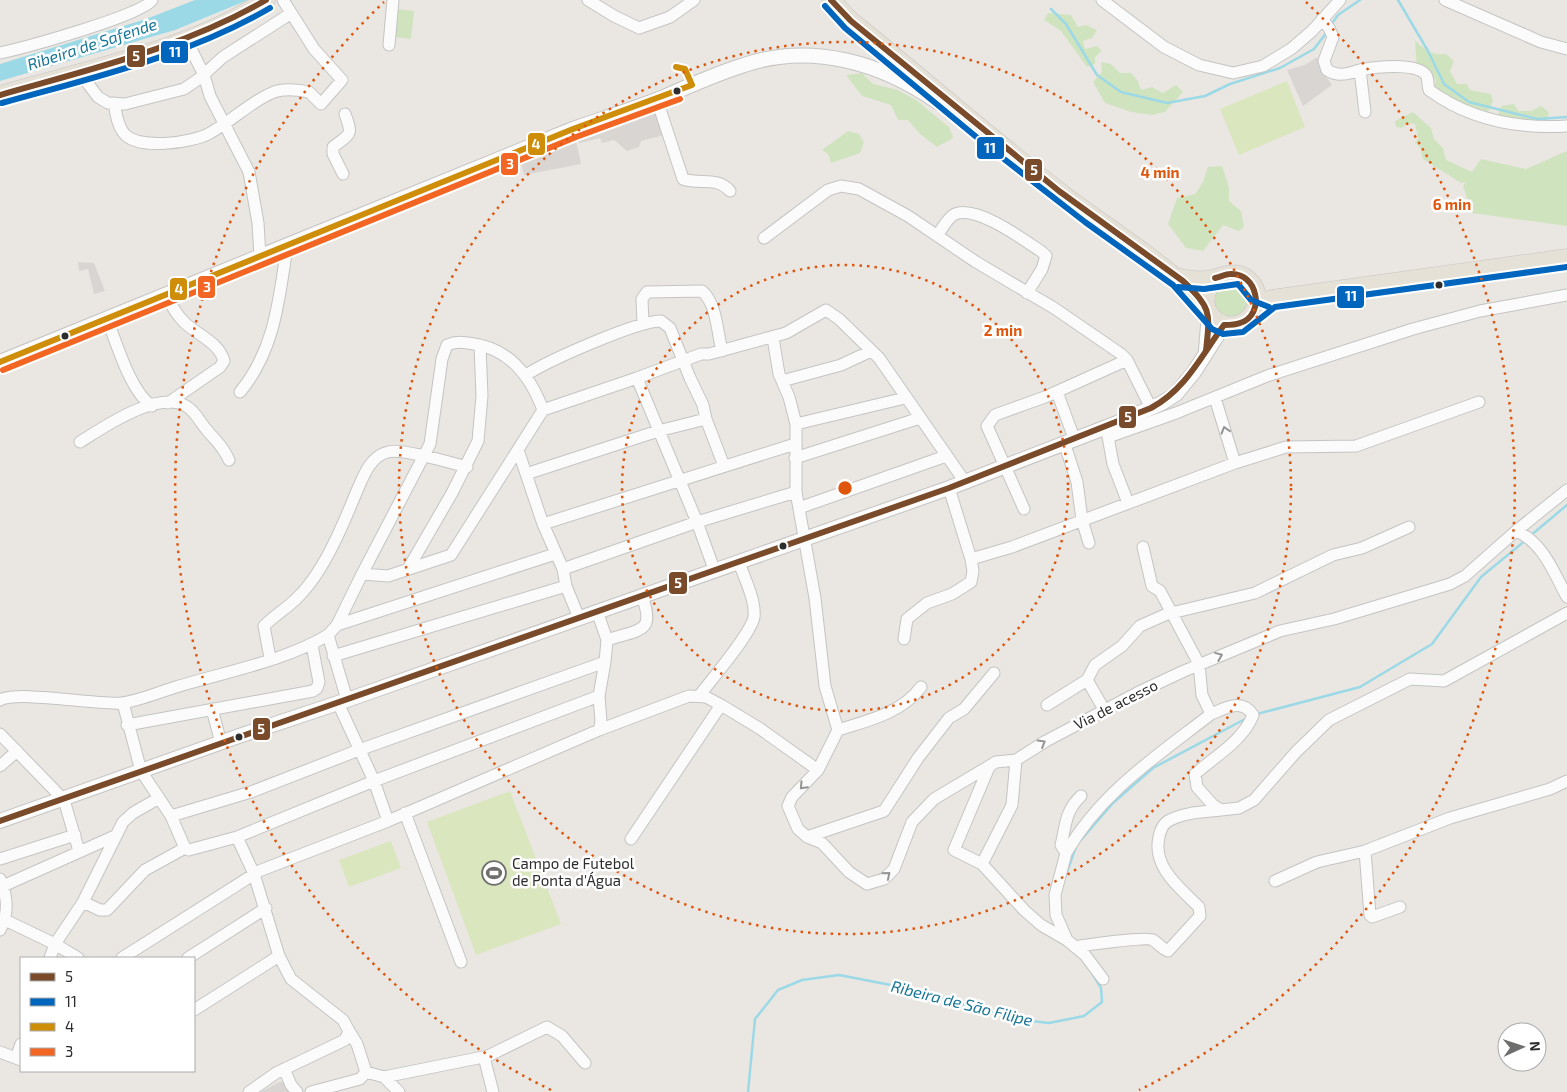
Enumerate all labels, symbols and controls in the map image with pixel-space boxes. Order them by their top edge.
water label: Ribeira de Safende [24,13,160,73]
line badge: 11 [160,40,189,64]
text: 11 [169,43,181,60]
line badge: 5 [126,44,146,68]
text: 5 [132,47,140,64]
unlabelled marker [672,86,682,96]
line badge: 4 [527,132,546,156]
text: 4 [532,135,541,152]
line badge: 11 [976,136,1005,160]
text: 11 [984,139,996,156]
line badge: 3 [500,152,519,176]
text: 3 [506,155,514,172]
line badge: 5 [1024,158,1043,182]
text: 5 [1030,161,1038,178]
text: 4 min [1140,163,1180,181]
text: 6 min [1433,195,1471,213]
line badge: 3 [197,275,216,299]
line badge: 4 [169,277,188,301]
text: 3 [203,278,211,295]
text: 4 [175,280,184,297]
unlabelled marker [1434,280,1444,290]
line badge: 11 [1336,285,1365,309]
text: 11 [1345,287,1357,304]
text: 2 min [984,321,1022,339]
unlabelled marker [60,331,70,341]
line badge: 5 [1118,405,1137,429]
text: 5 [1124,408,1132,425]
one-way arrow [1220,427,1230,435]
centre of rings [836,479,854,497]
unlabelled marker [778,541,788,551]
line badge: 5 [668,571,688,595]
text: 5 [674,574,682,591]
one-way arrow [1214,652,1223,662]
street label: Via de acesso [1071,675,1160,733]
line badge: 5 [252,717,271,741]
text: 5 [257,720,265,737]
unlabelled marker [234,732,244,742]
one-way arrow [1036,740,1045,750]
one-way arrow [800,780,809,789]
place label: Campo de Futebol de Ponta d'Água [512,854,635,889]
sports icon: Campo de Futebol de Ponta d'Água [481,860,507,886]
one-way arrow [881,872,890,880]
legend [20,957,195,1072]
text: 5 [65,967,73,985]
water label: Ribeira de São Filipe [889,976,1035,1029]
text: 11 [65,992,77,1010]
text: 4 [65,1017,74,1035]
north arrow [1497,1022,1547,1072]
text: N [1527,1041,1544,1052]
text: 3 [65,1042,73,1060]

